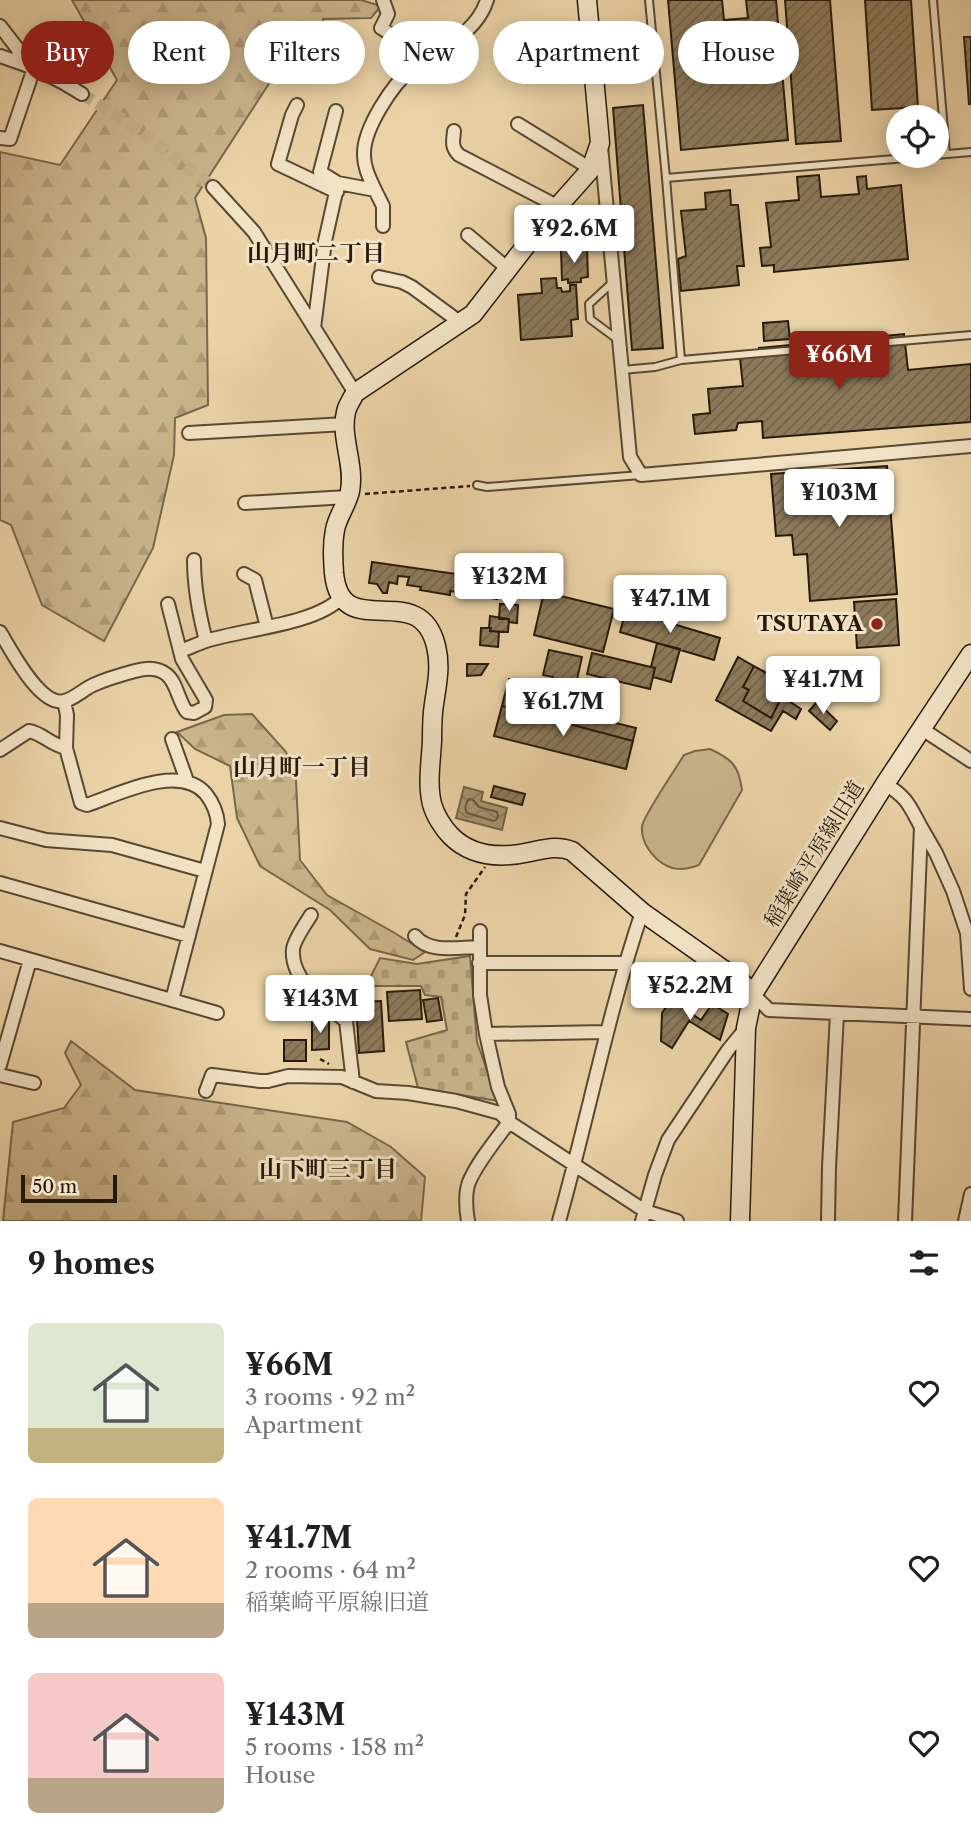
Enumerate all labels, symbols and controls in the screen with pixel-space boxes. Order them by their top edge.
chip: Buy [21,21,114,84]
chip: Rent [128,21,230,84]
chip: Filters [244,21,365,84]
chip: New [379,21,479,84]
chip: Apartment [493,21,664,84]
chip: House [678,21,799,84]
map controls [886,105,949,168]
button: locate [886,105,949,168]
pin: ¥92.6M [517,205,631,265]
text: ¥92.6M [530,214,618,242]
district label: 山月町二丁目 [247,239,385,267]
pin: ¥66M [798,332,880,391]
text: ¥66M [805,340,873,368]
pin: ¥103M [790,470,888,529]
text: ¥103M [800,478,878,506]
pin: ¥132M [460,554,558,613]
text: ¥132M [470,562,548,590]
pin: ¥47.1M [613,576,727,635]
text: ¥47.1M [629,584,711,612]
place label: TSUTAYA [757,611,864,636]
marker: TSUTAYA [869,616,885,632]
pin: ¥41.7M [766,656,880,716]
text: ¥41.7M [782,665,864,693]
pin: ¥61.7M [506,678,620,738]
text: ¥61.7M [522,687,604,715]
district label: 山月町一丁目 [233,753,371,781]
street label: 稲葉崎平原線旧道 [758,776,869,932]
pin: ¥52.2M [633,962,747,1022]
text: ¥52.2M [647,971,733,999]
pin: ¥143M [271,976,369,1035]
text: ¥143M [281,984,359,1012]
district label: 山下町三丁目 [259,1155,397,1183]
scale bar [21,1172,117,1204]
text: 50 m [32,1175,77,1198]
icon: filters [905,1244,943,1282]
text: 9 homes [28,1245,155,1282]
text: ¥66M [245,1346,333,1383]
icon: home [84,1351,168,1435]
icon: heart [905,1374,943,1412]
text: 3 rooms · 92 m² [245,1383,415,1411]
text: Apartment [245,1411,363,1439]
text: ¥41.7M [245,1519,352,1556]
icon: home [84,1526,168,1610]
icon: heart [905,1549,943,1587]
text: 2 rooms · 64 m² [245,1556,416,1584]
text: 稲葉崎平原線旧道 [245,1588,429,1616]
text: ¥143M [245,1696,346,1733]
icon: home [84,1701,168,1785]
icon: heart [905,1724,943,1762]
text: 5 rooms · 158 m² [245,1733,424,1761]
text: House [245,1761,315,1789]

